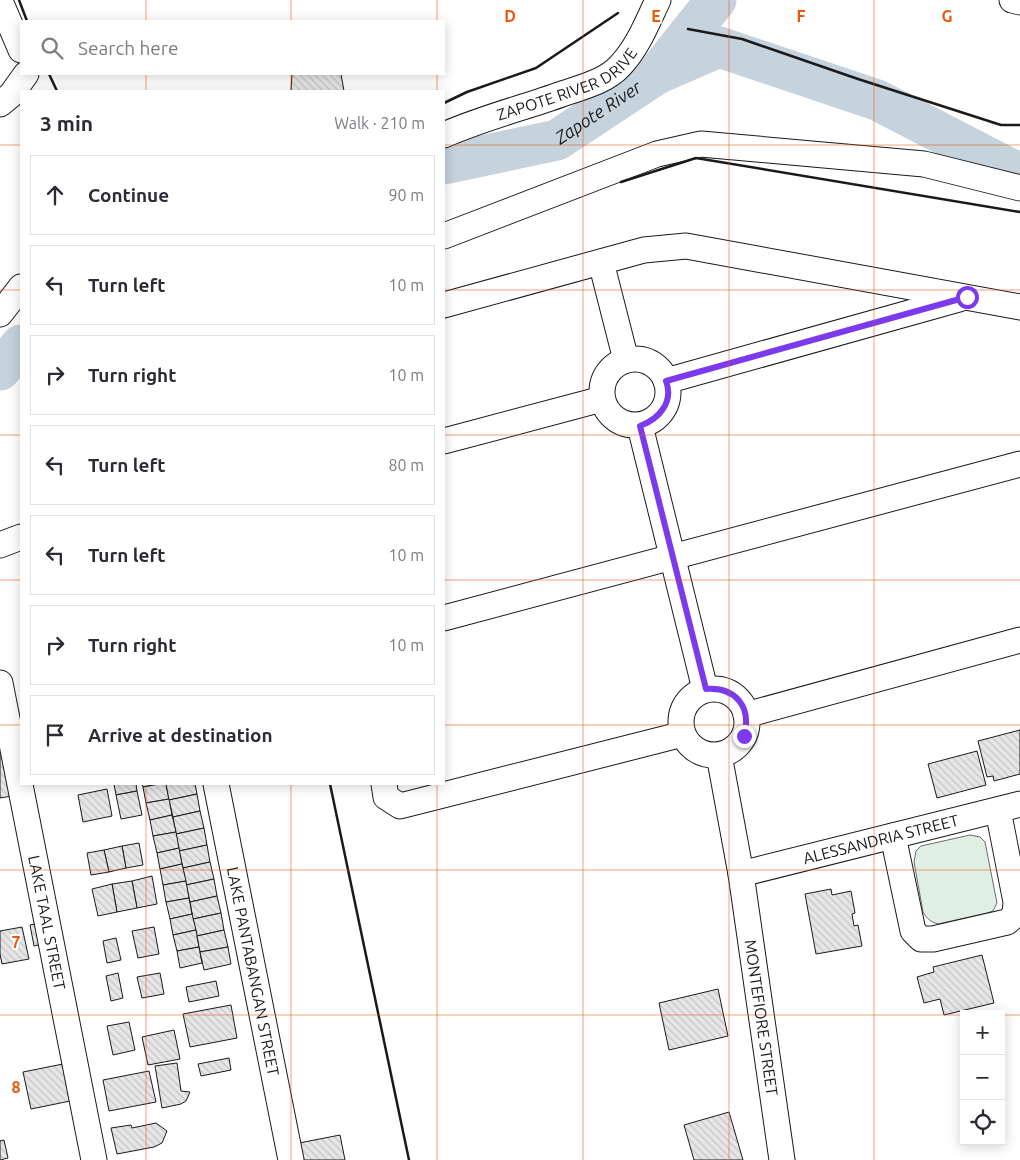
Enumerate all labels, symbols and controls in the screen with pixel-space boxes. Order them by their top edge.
text: D [504,7,516,25]
text: E [651,7,661,25]
text: F [797,7,806,25]
text: G [941,7,953,25]
search box [20,20,445,75]
icon: search [38,34,66,62]
text: Search here [78,37,178,59]
street label: ZAPOTE RIVER DRIVE [494,44,640,124]
water label: Zapote River [550,76,645,148]
text: 3 min [40,111,93,135]
text: Walk · 210 m [334,114,425,132]
icon: ahead [41,181,69,209]
text: Continue [88,184,169,206]
text: 90 m [388,186,424,204]
icon: left [41,271,69,299]
text: Turn left [88,274,166,296]
text: 10 m [388,276,424,294]
route start [956,286,979,309]
icon: right [41,361,69,389]
text: Turn right [88,364,176,386]
text: 10 m [388,366,424,384]
icon: left [41,451,69,479]
text: Turn left [88,454,166,476]
text: 80 m [388,456,424,474]
icon: left [41,541,69,569]
text: Turn left [88,544,166,566]
text: 10 m [388,546,424,564]
icon: right [41,631,69,659]
text: Turn right [88,634,176,656]
text: 10 m [388,636,424,654]
icon: arrive [41,721,69,749]
text: Arrive at destination [88,724,273,746]
route end [733,725,756,748]
street label: ALESSANDRIA STREET [801,811,960,867]
street label: LAKE TAAL STREET [25,854,69,991]
street label: LAKE PANTABANGAN STREET [224,865,283,1078]
text: 7 [11,933,21,951]
street label: MONTEFIORE STREET [741,938,782,1097]
map controls [960,1010,1005,1145]
button: + [960,1010,1005,1055]
button: − [960,1055,1005,1100]
text: 8 [11,1078,21,1096]
button: locate [960,1100,1005,1145]

